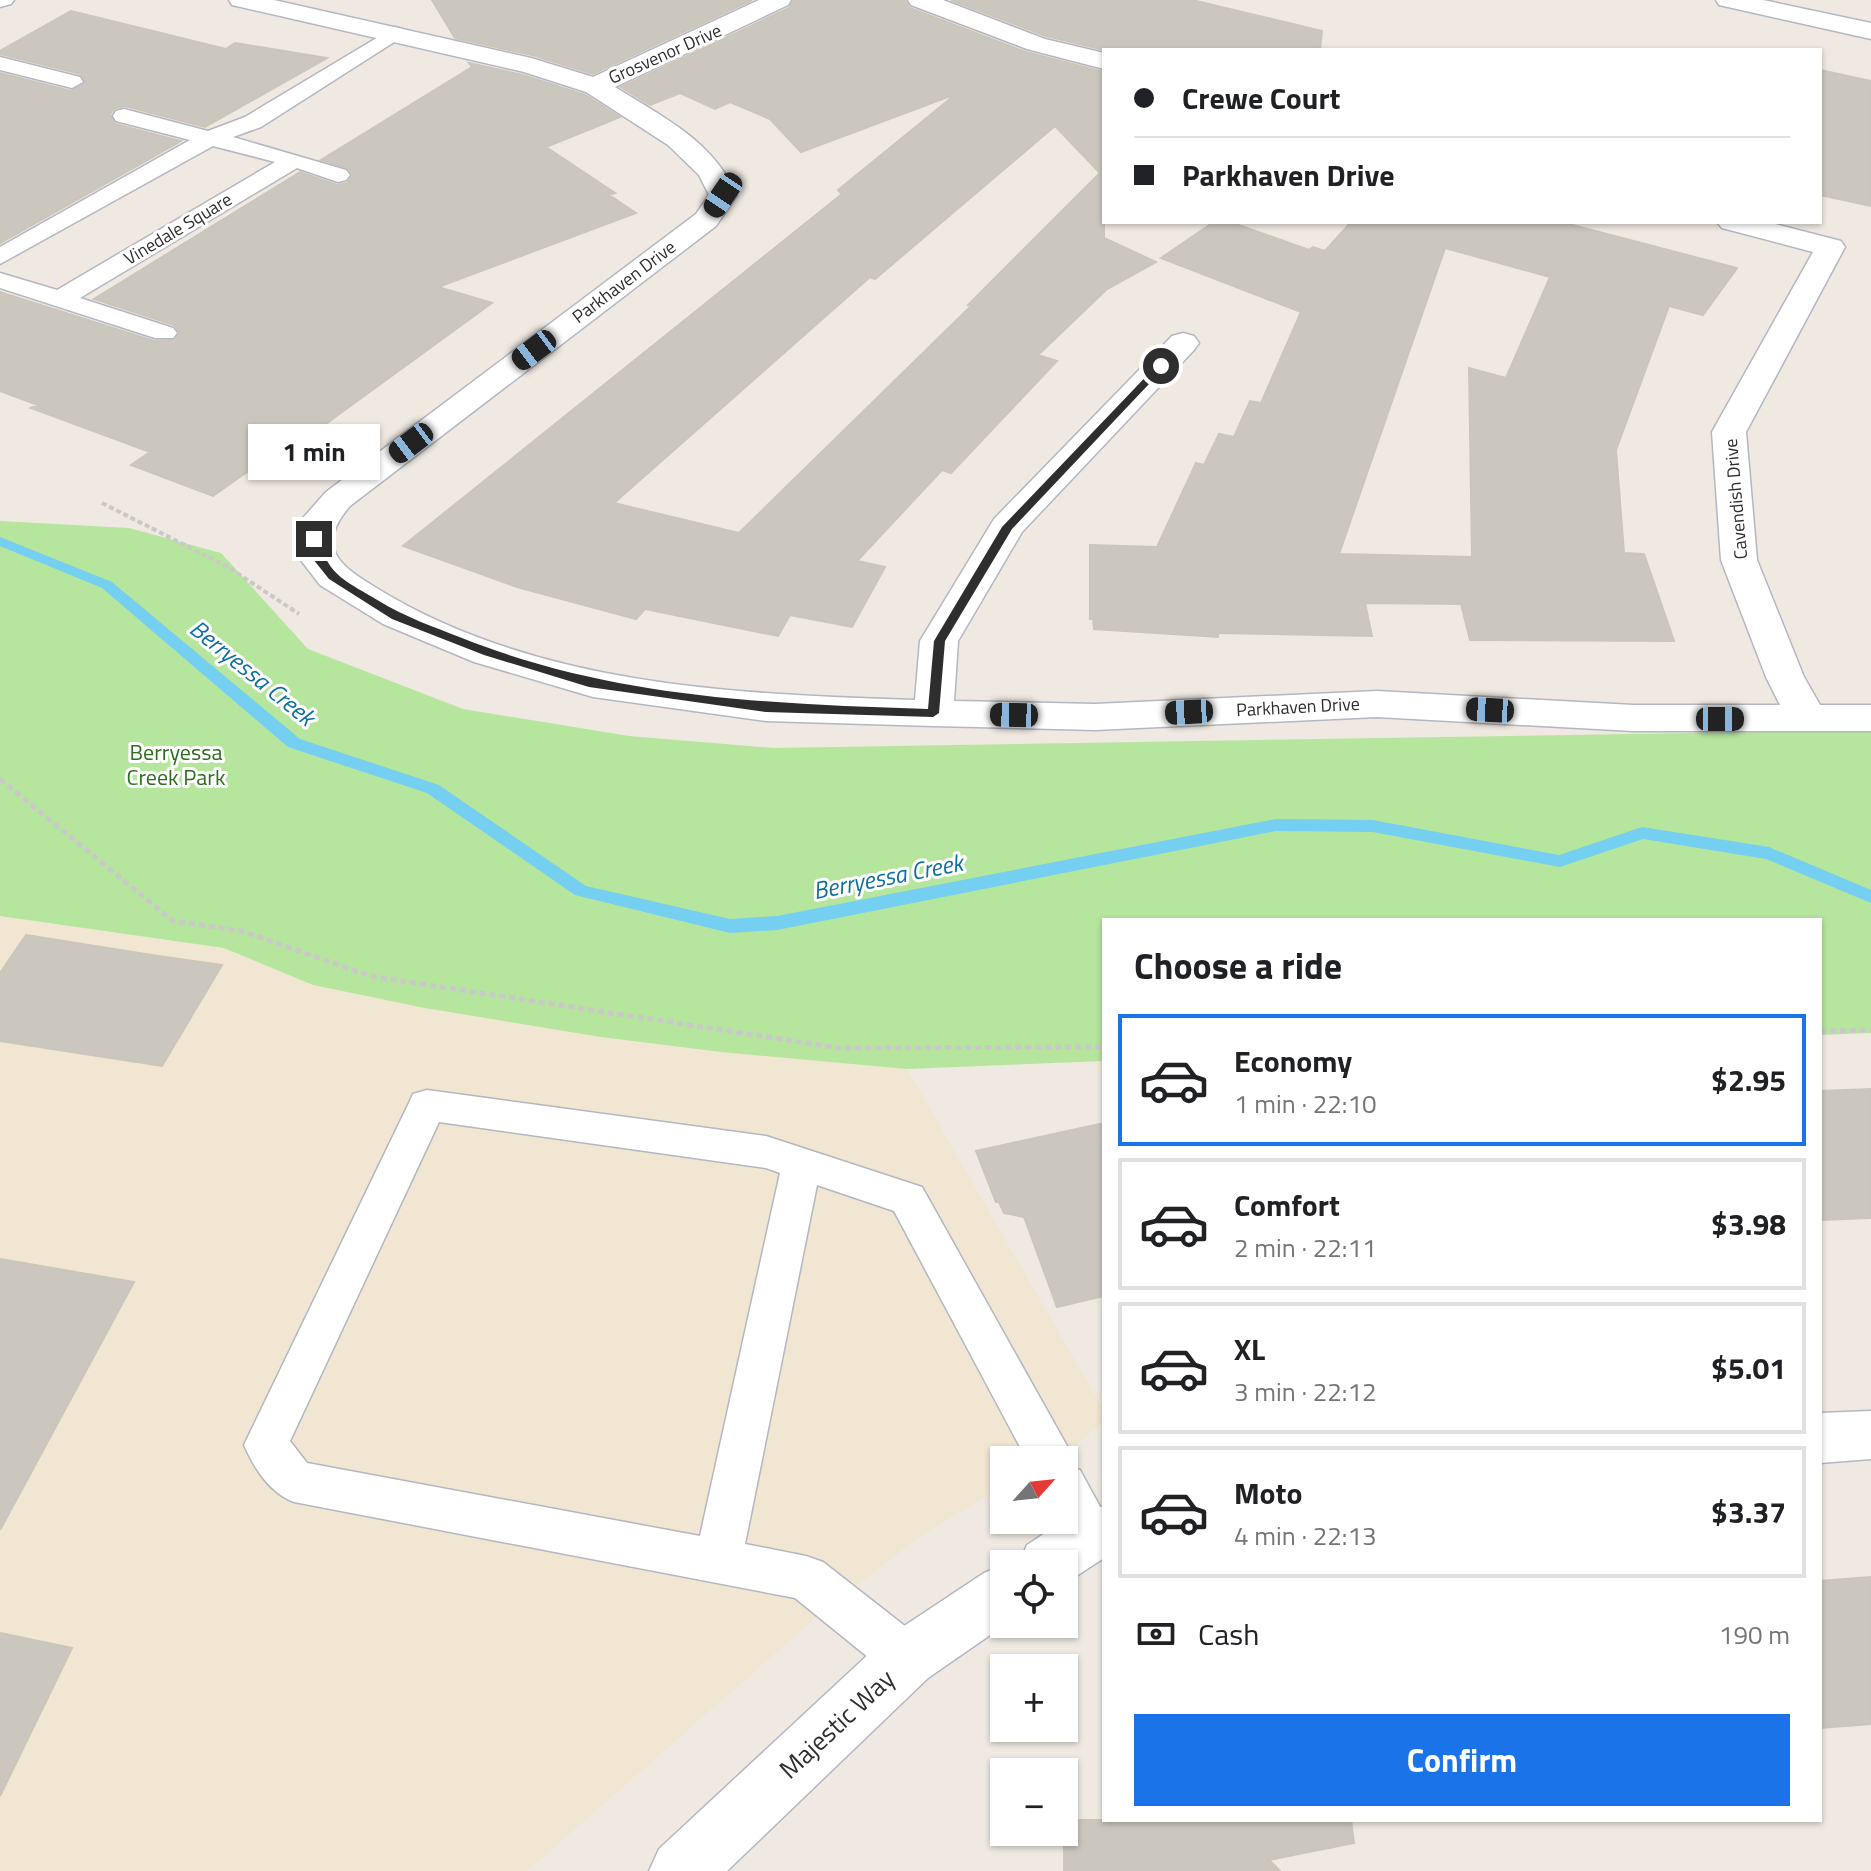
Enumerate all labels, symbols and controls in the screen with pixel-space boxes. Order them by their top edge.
street label: Grosvenor Drive [604,17,726,91]
text: Crewe Court [1182,75,1341,121]
text: Parkhaven Drive [1182,152,1395,198]
car [700,168,746,222]
street label: Vinedale Square [119,186,237,272]
street label: Parkhaven Drive [566,234,681,330]
car [508,326,560,374]
route start [1143,348,1179,384]
car [385,419,437,467]
callout: 1 min [248,423,380,479]
text: 1 min [282,432,346,471]
street label: Cavendish Drive [1717,438,1754,560]
route end [296,521,332,557]
water label: Berryessa Creek [182,610,326,736]
street label: Parkhaven Drive [1236,690,1360,723]
car [1465,697,1515,723]
car [1164,699,1214,725]
car [990,703,1038,727]
car [1696,707,1744,731]
park label: Berryessa Creek Park [127,735,226,794]
water label: Berryessa Creek [810,843,969,908]
text: Choose a ride [1134,938,1342,993]
text: Economy [1234,1038,1352,1084]
icon: car [1138,1044,1210,1116]
text: $2.95 [1711,1057,1786,1103]
text: 1 min · 22:10 [1234,1084,1377,1123]
text: Comfort [1234,1182,1340,1228]
icon: car [1138,1188,1210,1260]
text: $3.98 [1711,1201,1786,1247]
text: 2 min · 22:11 [1234,1228,1377,1267]
text: XL [1234,1326,1265,1372]
icon: car [1138,1332,1210,1404]
text: $5.01 [1711,1345,1786,1391]
text: 3 min · 22:12 [1234,1372,1377,1411]
north arrow [990,1446,1078,1534]
map controls [990,1446,1078,1846]
text: Moto [1234,1470,1302,1516]
icon: car [1138,1476,1210,1548]
text: $3.37 [1711,1489,1786,1535]
text: 4 min · 22:13 [1234,1516,1377,1555]
button: locate [990,1550,1078,1638]
text: Cash [1198,1611,1259,1657]
icon: cash [1134,1612,1178,1656]
text: 190 m [1719,1615,1790,1654]
button: + [990,1654,1078,1742]
street label: Majestic Way [770,1660,903,1788]
button: Confirm [1134,1714,1790,1806]
button: − [990,1758,1078,1846]

